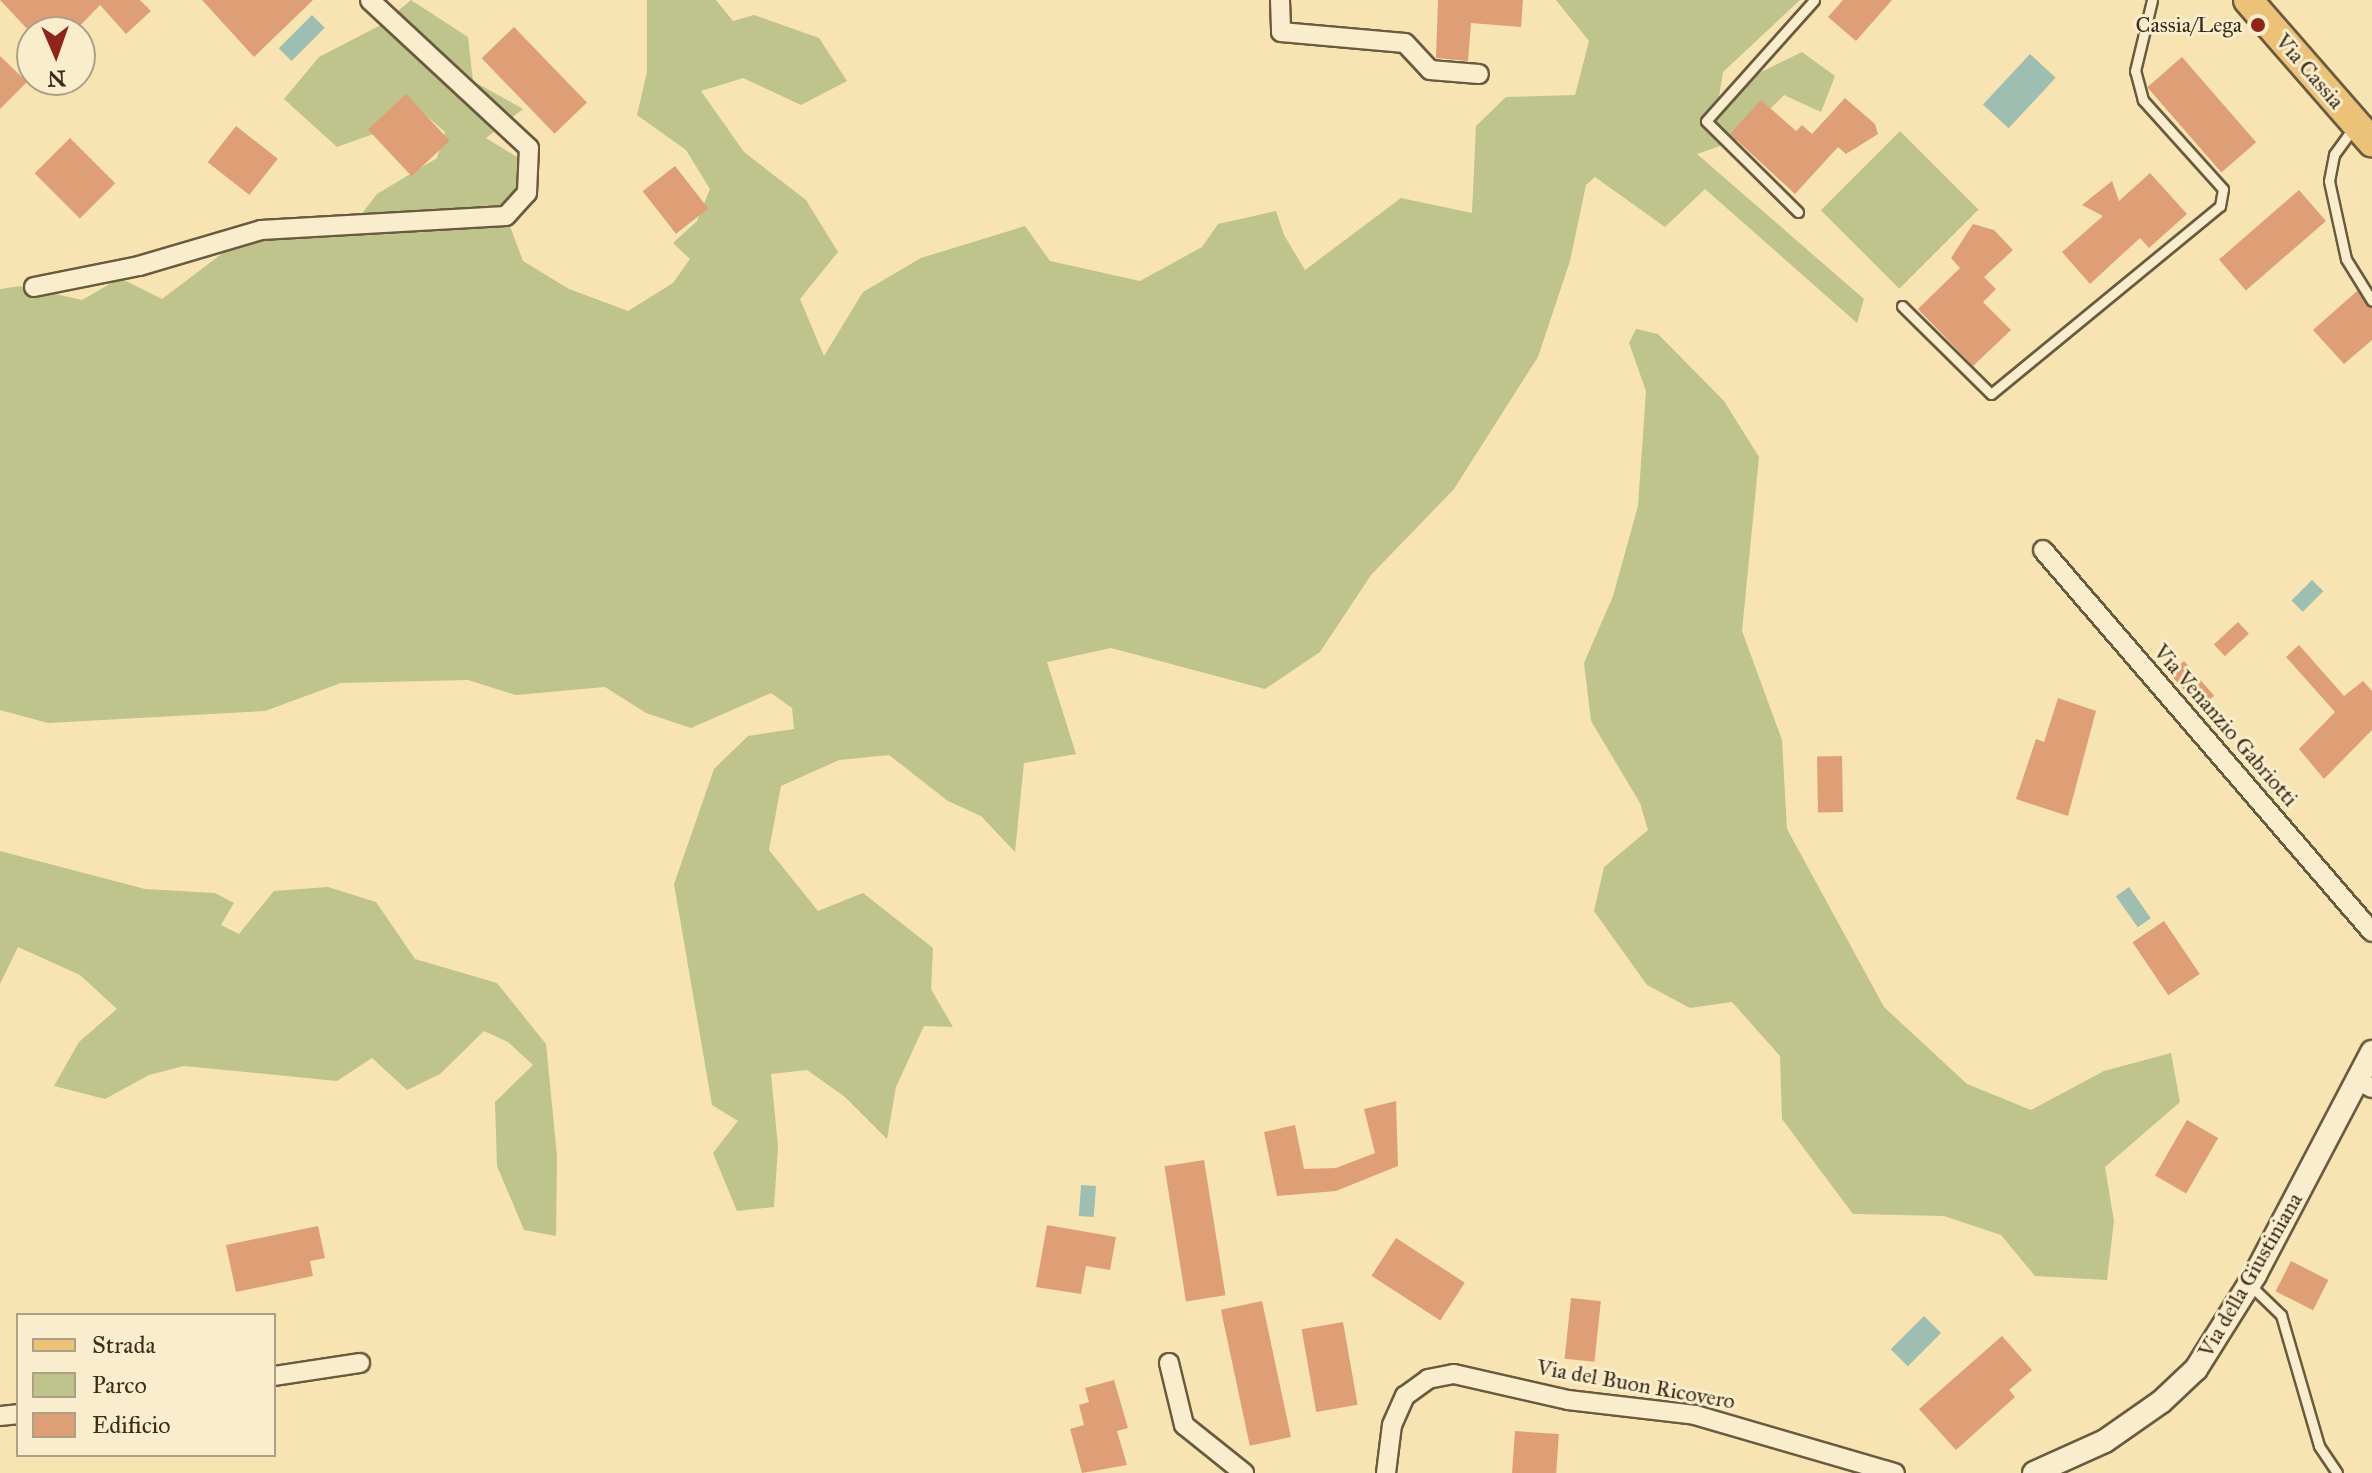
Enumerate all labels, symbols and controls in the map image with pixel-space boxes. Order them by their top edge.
place label: Cassia/Lega [2135,12,2242,38]
north arrow [16,16,96,96]
marker: Cassia/Lega [2249,16,2267,34]
street label: Via Cassia [2270,28,2350,114]
text: N [47,65,67,92]
street label: Via Venanzio Gabriotti [2148,638,2304,812]
street label: Via della Giustiniana [2192,1188,2308,1362]
legend [16,1313,276,1457]
text: Strada [92,1330,156,1360]
street label: Via del Buon Ricovero [1535,1354,1737,1414]
text: Parco [92,1370,147,1400]
text: Edificio [92,1410,171,1440]

